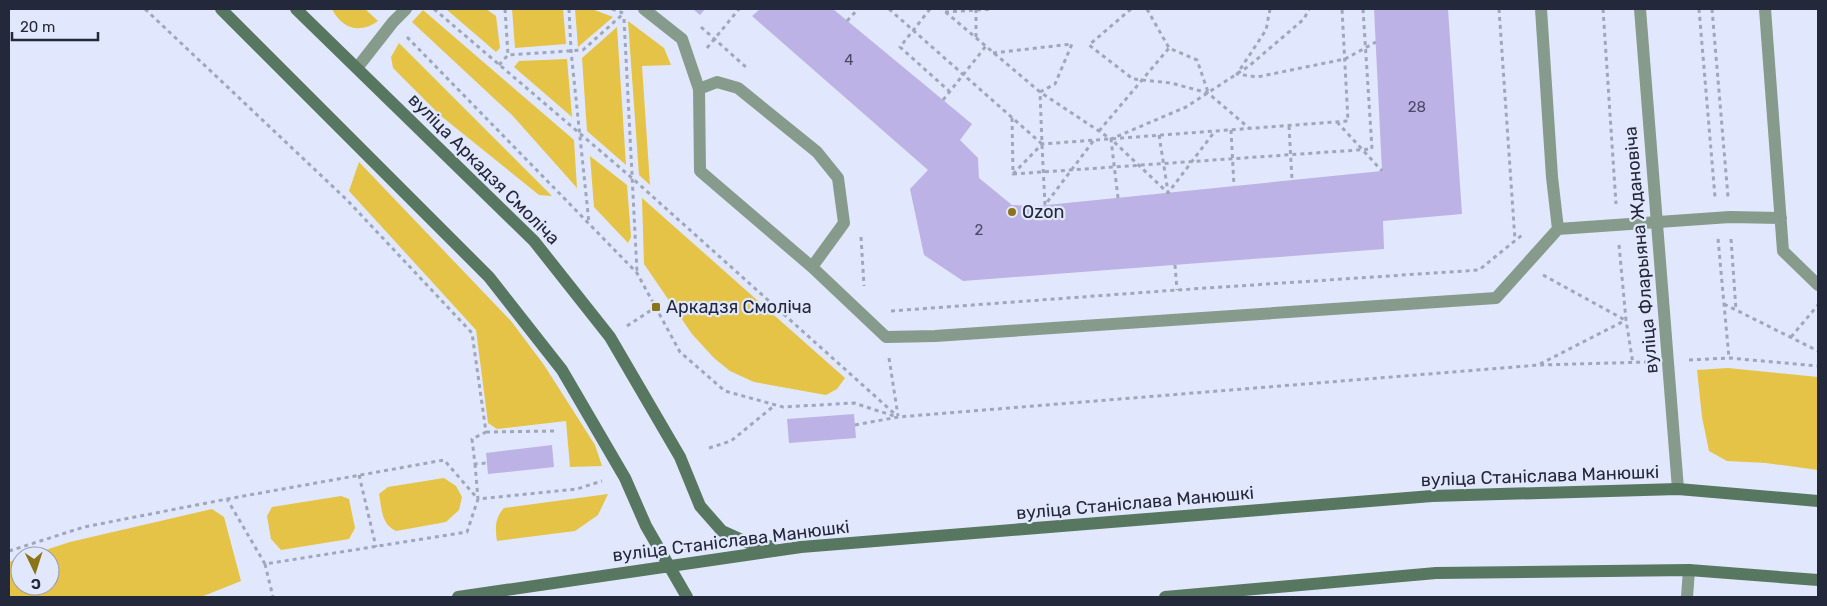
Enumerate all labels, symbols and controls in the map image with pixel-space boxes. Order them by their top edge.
scale bar [12,10,99,42]
text: 20 m [20,18,55,36]
house number: 4 [844,51,854,69]
street label: вуліца Аркадзя Смоліча [404,89,564,249]
house number: 28 [1408,98,1426,116]
street label: вуліца Фларыяна Ждановіча [1619,125,1663,375]
place label: Ozon [1022,201,1064,223]
marker: Ozon [1006,206,1018,218]
house number: 2 [975,221,984,239]
place label: Аркадзя Смоліча [666,296,812,318]
marker: Аркадзя Смоліча [650,301,662,313]
street label: вуліца Станіслава Манюшкі [1420,461,1660,491]
street label: вуліца Станіслава Манюшкі [1015,482,1255,524]
street label: вуліца Станіслава Манюшкі [611,516,851,566]
north arrow [10,546,60,596]
text: С [30,575,41,592]

